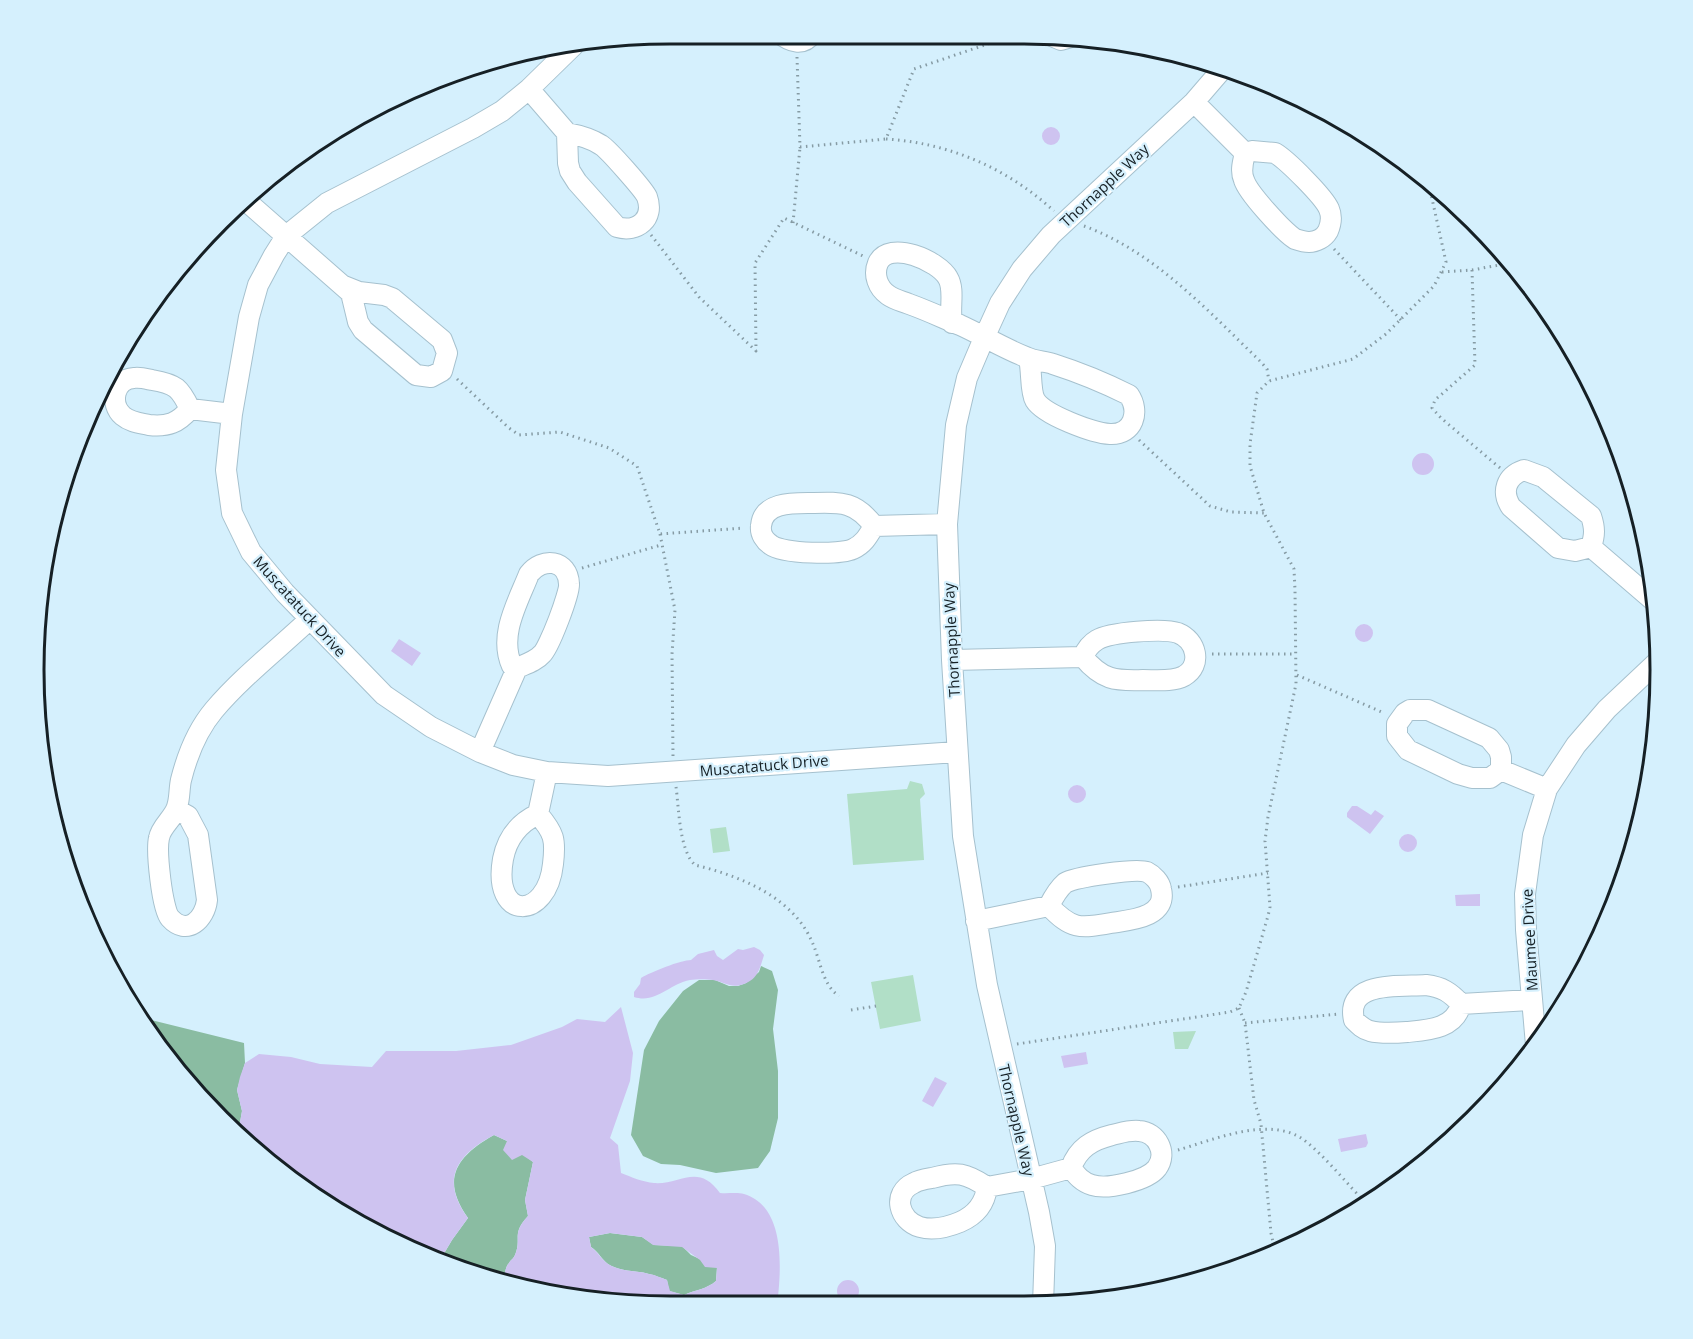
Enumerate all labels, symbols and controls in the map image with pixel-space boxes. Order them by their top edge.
street label: Thornapple Way [1055,138,1153,231]
street label: Muscatatuck Drive [249,551,351,661]
street label: Thornapple Way [938,582,964,698]
street label: Muscatatuck Drive [699,749,829,781]
street label: Maumee Drive [1516,888,1542,992]
street label: Thornapple Way [994,1062,1040,1178]

